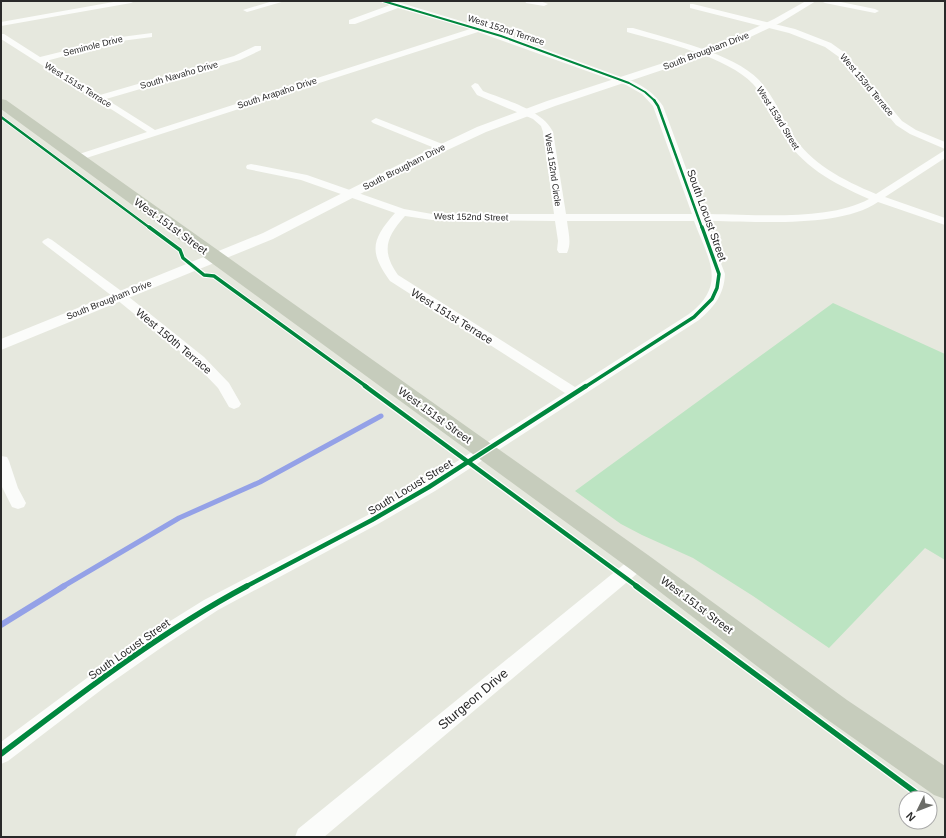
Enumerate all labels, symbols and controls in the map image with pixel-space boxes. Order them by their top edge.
street label: West 152nd Terrace [466,13,546,47]
street label: South Brougham Drive [662,30,750,72]
street label: Seminole Drive [62,34,124,58]
street label: West 153rd Terrace [838,52,896,118]
street label: South Navaho Drive [139,59,219,91]
street label: West 151st Terrace [43,60,113,110]
street label: South Arapaho Drive [236,75,318,111]
street label: West 153rd Street [755,85,802,152]
street label: West 152nd Circle [543,133,563,207]
street label: South Brougham Drive [361,142,447,192]
street label: South Locust Street [685,168,729,262]
street label: West 151st Street [132,196,210,256]
street label: West 152nd Street [434,211,509,223]
street label: South Brougham Drive [65,278,153,322]
street label: West 151st Terrace [409,286,495,346]
street label: West 150th Terrace [134,306,214,376]
street label: West 151st Street [396,385,474,445]
street label: South Locust Street [365,457,455,517]
street label: West 151st Street [659,574,735,636]
street label: South Locust Street [86,616,172,682]
street label: Sturgeon Drive [435,665,511,733]
north arrow [898,790,938,830]
text: N [904,810,918,824]

